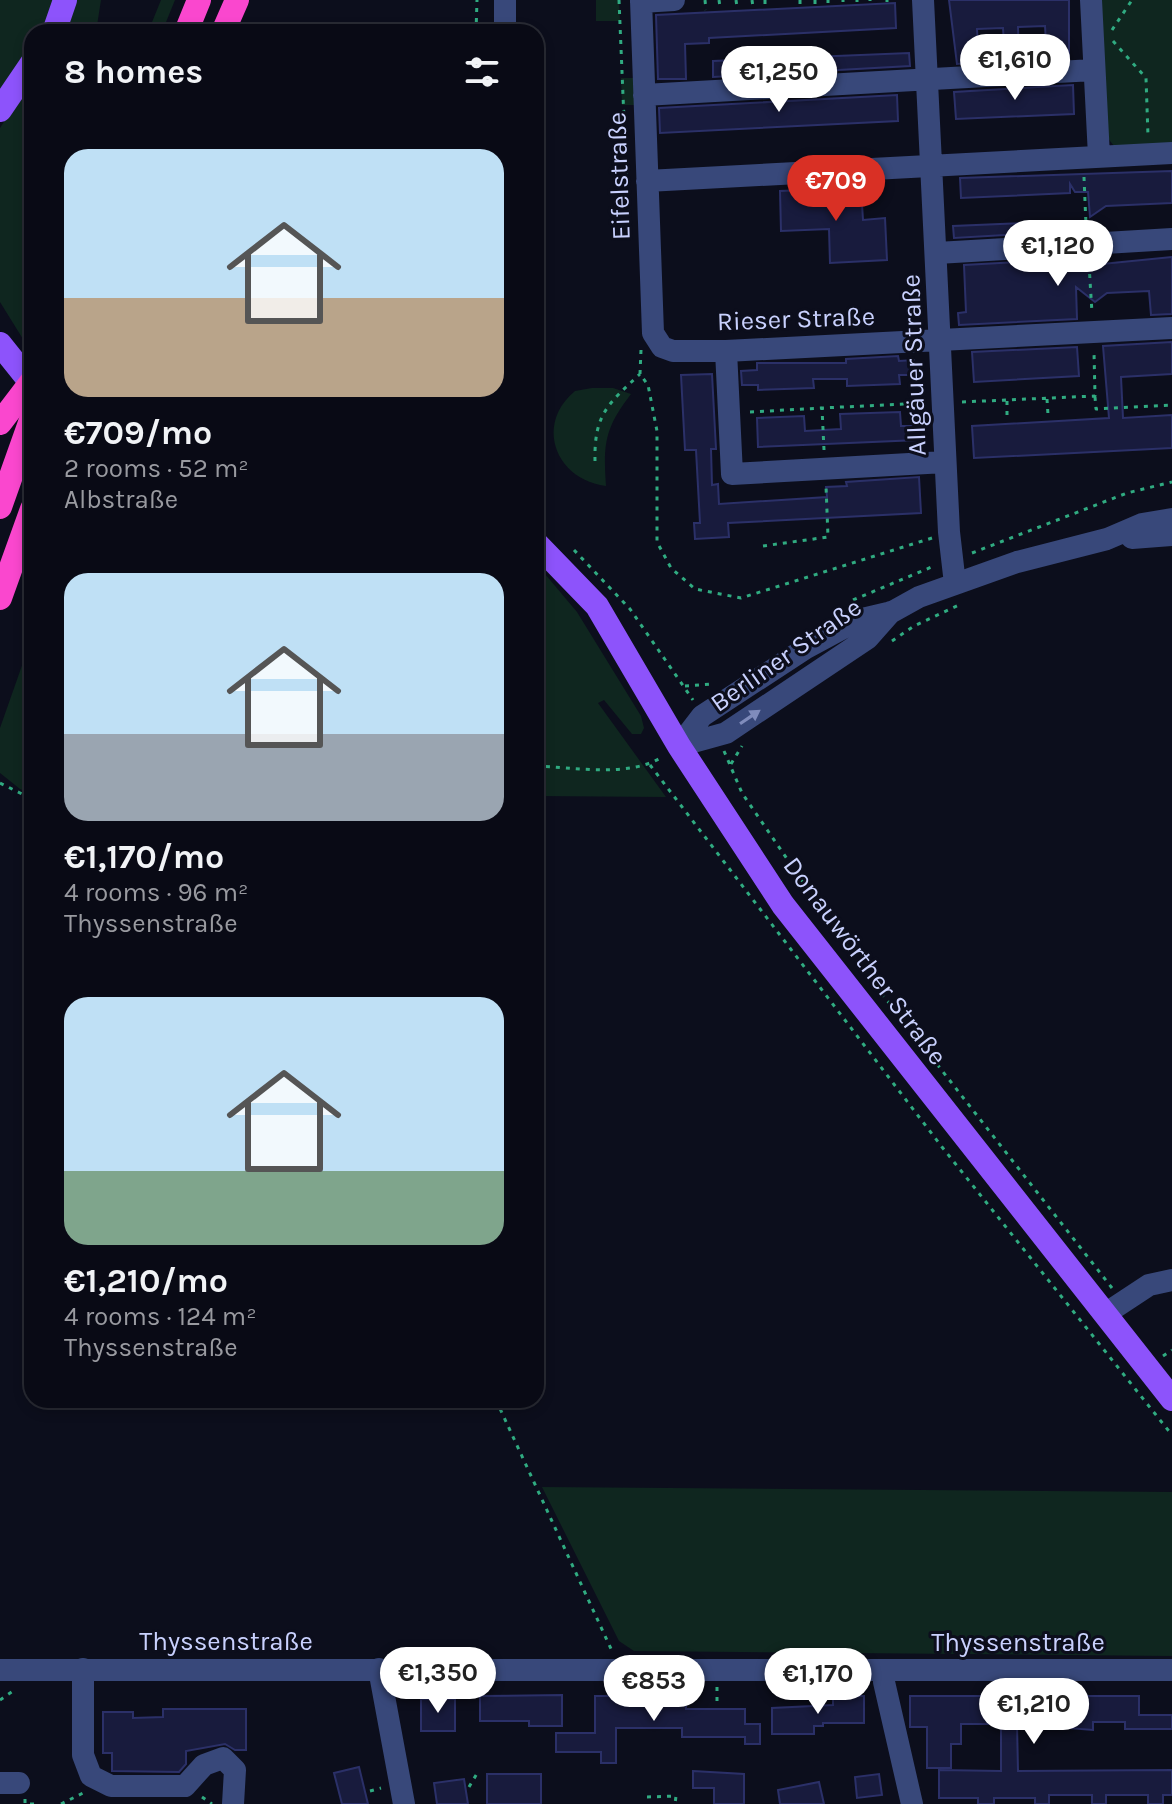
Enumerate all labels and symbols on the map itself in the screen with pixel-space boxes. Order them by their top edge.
pin: €1,610 [950,34,1080,102]
pin: €1,250 [714,46,844,114]
street label: Eifelstraße [601,111,637,241]
pin: €709 [789,155,883,223]
pin: €1,120 [993,220,1123,288]
street label: Allgäuer Straße [895,274,933,456]
street label: Rieser Straße [716,301,876,337]
street label: Berliner Straße [705,592,867,718]
one-way arrow [739,710,761,725]
street label: Donauwörther Straße [777,851,953,1071]
street label: Thyssenstraße [139,1626,313,1657]
street label: Thyssenstraße [931,1627,1105,1658]
pin: €1,350 [373,1647,503,1715]
pin: €1,170 [753,1648,883,1716]
pin: €853 [607,1655,701,1723]
pin: €1,210 [969,1678,1099,1746]

